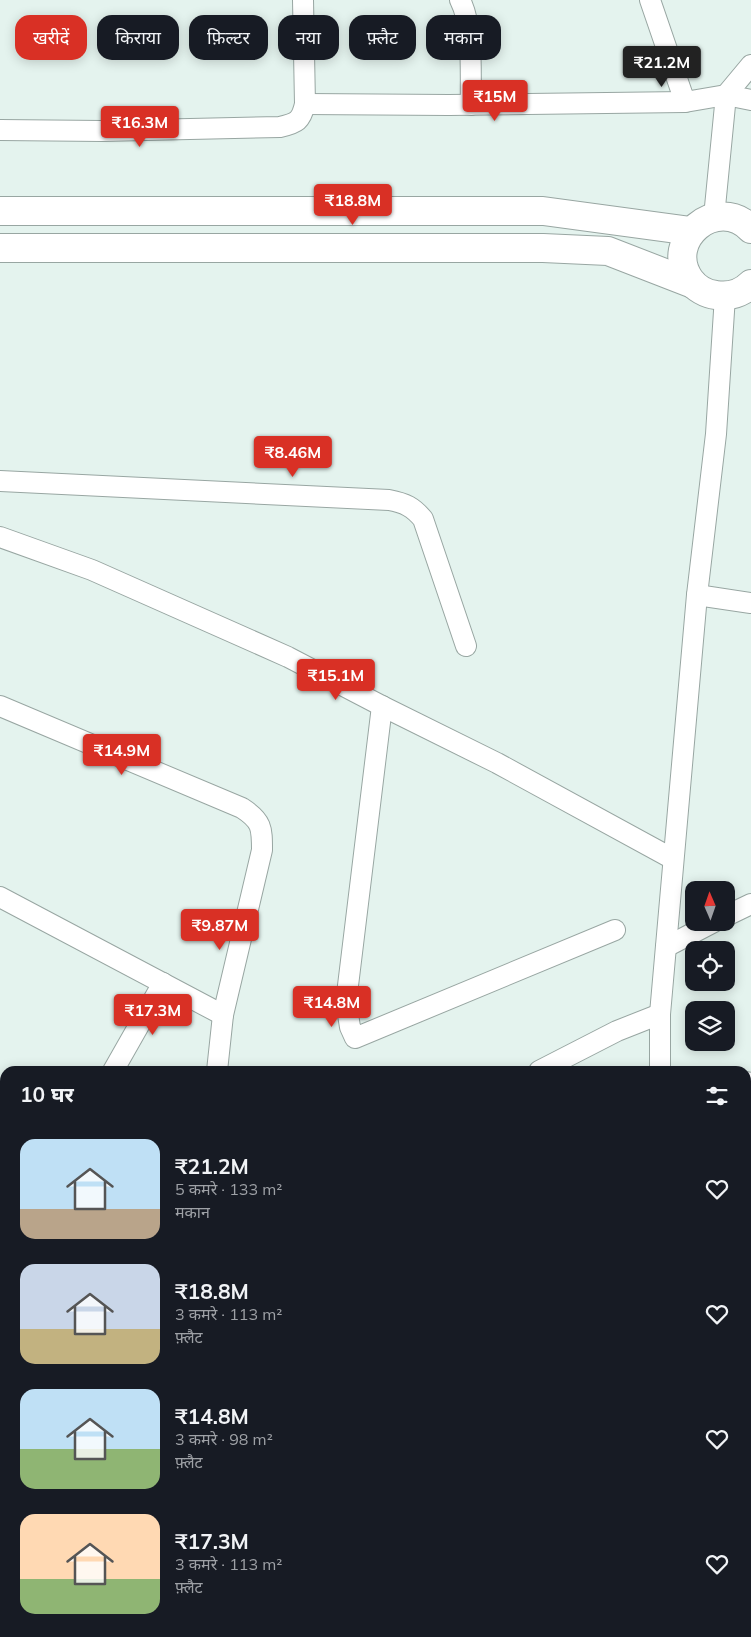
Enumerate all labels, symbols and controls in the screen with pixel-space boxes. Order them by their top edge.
chip: खरीदें [15,15,87,60]
chip: किराया [97,15,179,60]
chip: फ़िल्टर [189,15,268,60]
chip: नया [278,15,339,60]
chip: फ़्लैट [349,15,416,60]
chip: मकान [426,15,501,60]
pin: ₹21.2M [621,46,703,88]
text: ₹21.2M [634,52,690,72]
pin: ₹15M [465,80,525,122]
text: ₹15M [474,86,516,106]
pin: ₹16.3M [99,106,181,148]
text: ₹16.3M [112,112,168,132]
pin: ₹18.8M [312,184,394,226]
text: ₹18.8M [325,190,381,210]
pin: ₹8.46M [252,436,334,478]
text: ₹8.46M [265,442,321,462]
pin: ₹15.1M [295,658,377,701]
text: ₹15.1M [308,665,364,685]
pin: ₹14.9M [81,734,163,776]
text: ₹14.9M [94,740,150,760]
north arrow [685,881,735,931]
map controls [685,881,735,1051]
pin: ₹9.87M [179,908,261,951]
text: ₹9.87M [192,915,248,935]
button: locate [685,941,735,991]
pin: ₹14.8M [291,986,373,1028]
text: ₹14.8M [304,992,360,1012]
pin: ₹17.3M [112,994,194,1036]
text: ₹17.3M [125,1000,181,1020]
button: layers [685,1001,735,1051]
text: 10 घर [20,1081,74,1107]
icon: filters [703,1082,731,1110]
text: ₹21.2M [175,1153,249,1179]
icon: home [60,1159,120,1219]
icon: heart [703,1175,731,1203]
text: 5 कमरे · 133 m² [175,1179,282,1199]
text: मकान [175,1202,210,1222]
text: ₹18.8M [175,1278,249,1304]
icon: home [60,1284,120,1344]
icon: heart [703,1300,731,1328]
text: 3 कमरे · 113 m² [175,1304,282,1324]
text: फ़्लैट [175,1327,203,1347]
text: ₹14.8M [175,1403,249,1429]
icon: home [60,1409,120,1469]
icon: heart [703,1425,731,1453]
text: 3 कमरे · 98 m² [175,1429,273,1449]
text: फ़्लैट [175,1452,203,1472]
text: ₹17.3M [175,1528,249,1554]
icon: home [60,1534,120,1594]
icon: heart [703,1550,731,1578]
text: 3 कमरे · 113 m² [175,1554,282,1574]
text: फ़्लैट [175,1577,203,1597]

